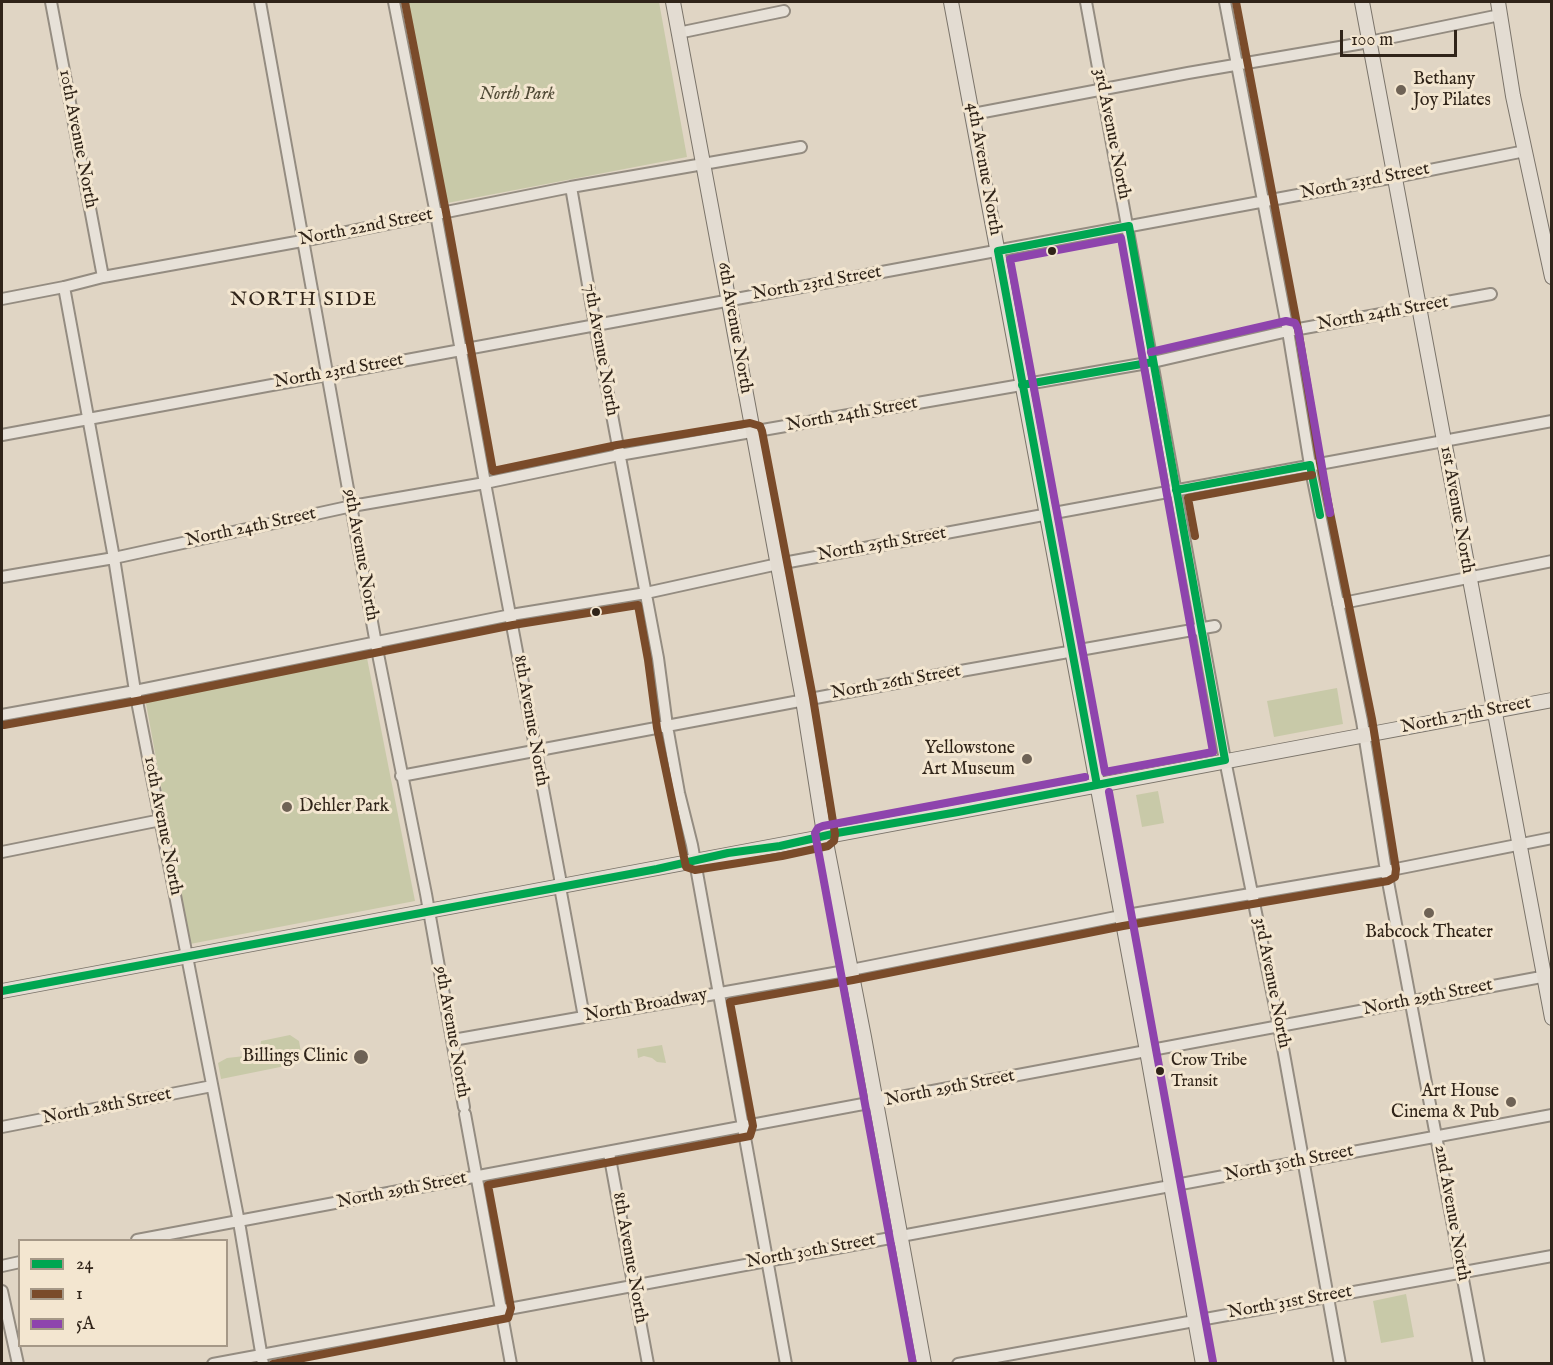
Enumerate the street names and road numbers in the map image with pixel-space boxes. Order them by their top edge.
street label: 3rd Avenue North [1088,67,1134,201]
street label: 10th Avenue North [53,68,101,210]
street label: 4th Avenue North [961,101,1005,237]
street label: North 23rd Street [1299,159,1431,205]
street label: North 22nd Street [297,204,435,252]
street label: 6th Avenue North [712,260,756,396]
street label: North 23rd Street [751,262,883,306]
street label: 7th Avenue North [578,282,622,418]
street label: North 24th Street [1316,292,1450,336]
street label: North 23rd Street [273,350,405,394]
street label: North 24th Street [785,393,919,437]
street label: 1st Avenue North [1434,445,1478,575]
street label: 9th Avenue North [338,487,382,623]
street label: North 24th Street [184,504,318,552]
street label: North 25th Street [816,523,948,567]
street label: 8th Avenue North [508,654,552,788]
street label: North 26th Street [829,661,963,705]
street label: North 27th Street [1399,693,1533,739]
street label: 10th Avenue North [138,755,186,897]
street label: 3rd Avenue North [1248,916,1294,1050]
street label: 9th Avenue North [429,964,473,1100]
street label: North 29th Street [1361,975,1495,1021]
street label: North Broadway [583,985,709,1027]
street label: North 29th Street [883,1066,1017,1112]
street label: North 28th Street [41,1084,173,1130]
street label: North 30th Street [1223,1141,1355,1187]
street label: 2nd Avenue North [1428,1143,1474,1283]
street label: North 29th Street [335,1168,469,1214]
street label: 8th Avenue North [607,1191,651,1325]
street label: North 30th Street [745,1230,877,1274]
street label: North 31st Street [1226,1281,1354,1325]

